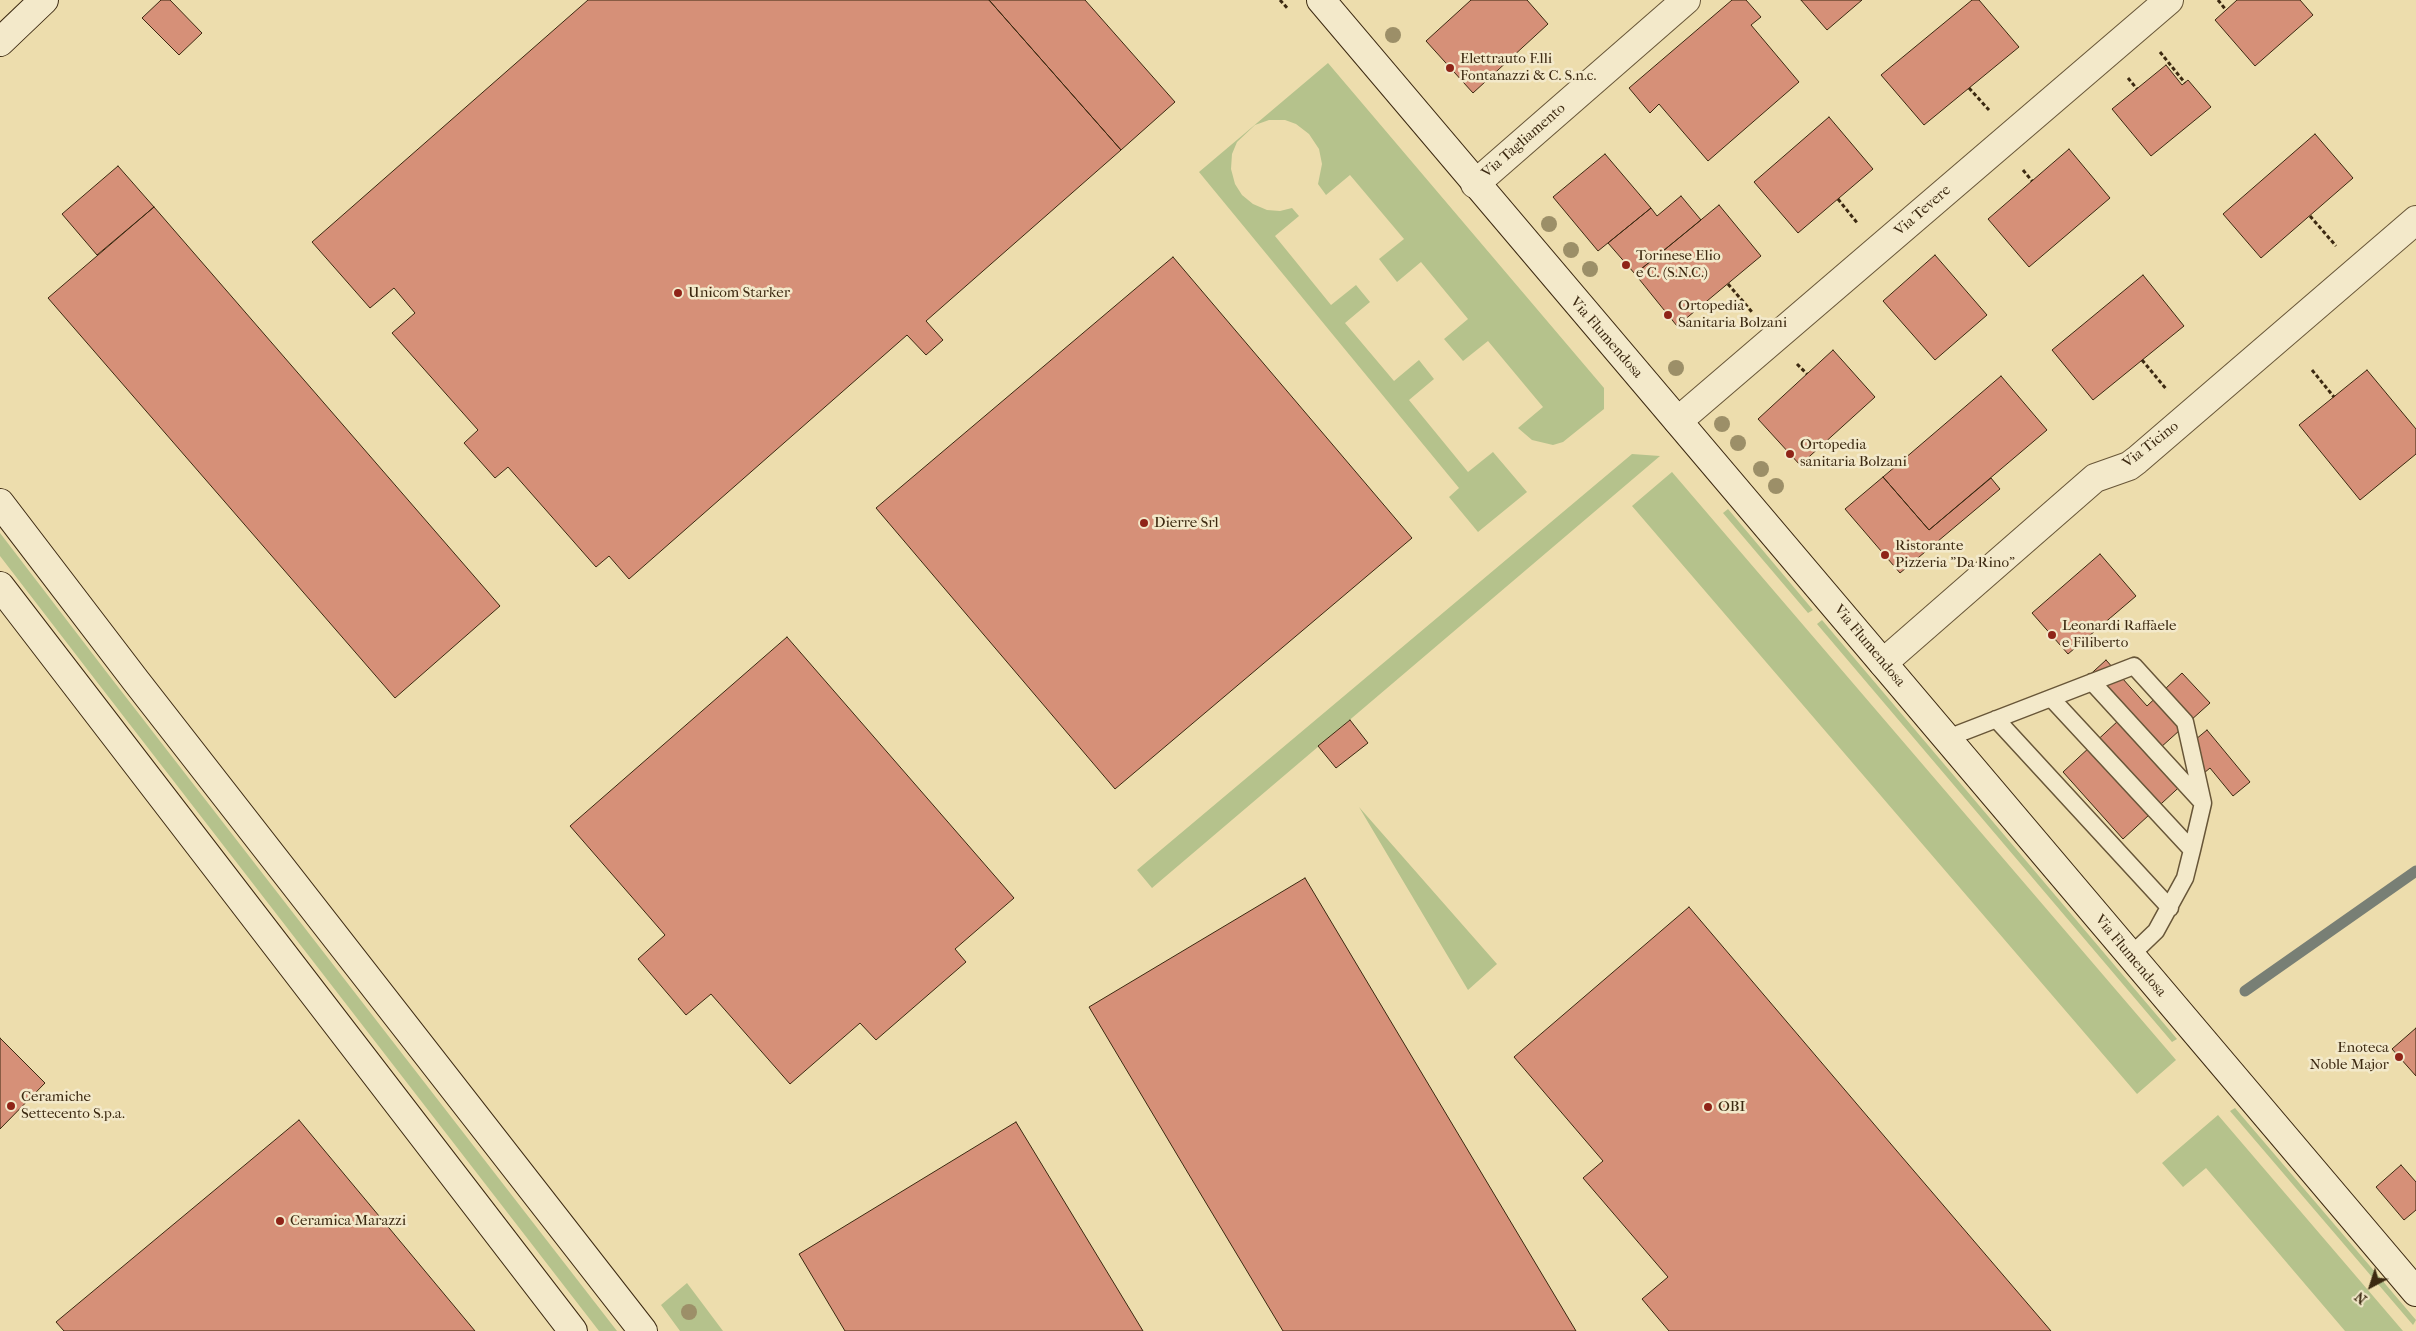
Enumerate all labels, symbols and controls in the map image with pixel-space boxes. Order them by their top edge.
place label: Elettrauto F.lli Fontanazzi & C. S.n.c. [1460,50,1596,85]
marker: Elettrauto F.lli Fontanazzi & C. S.n.c. [1444,62,1456,74]
street label: Via Tagliamento [1478,100,1570,182]
street label: Via Tevere [1891,182,1955,240]
place label: Torinese Elio e C. (S.N.C.) [1636,247,1720,282]
marker: Torinese Elio e C. (S.N.C.) [1620,259,1632,271]
place label: Unicom Starker [688,284,790,302]
marker: Unicom Starker [672,287,684,299]
street label: Via Flumendosa [1566,294,1646,382]
place label: Ortopedia Sanitaria Bolzani [1678,297,1787,332]
marker: Ortopedia Sanitaria Bolzani [1662,309,1674,321]
street label: Via Ticino [2120,418,2182,472]
place label: Ortopedia sanitaria Bolzani [1800,436,1907,471]
marker: Ortopedia sanitaria Bolzani [1784,448,1796,460]
place label: Dierre Srl [1154,514,1219,532]
marker: Dierre Srl [1138,517,1150,529]
place label: Ristorante Pizzeria "Da Rino" [1895,537,2015,572]
marker: Ristorante Pizzeria "Da Rino" [1879,549,1891,561]
street label: Via Flumendosa [1829,601,1909,691]
place label: Leonardi Raffaele e Filiberto [2062,617,2176,652]
marker: Leonardi Raffaele e Filiberto [2046,629,2058,641]
street label: Via Flumendosa [2090,911,2170,1001]
place label: Enoteca Noble Major [2310,1039,2389,1074]
marker: Enoteca Noble Major [2393,1051,2405,1063]
place label: Ceramiche Settecento S.p.a. [21,1088,125,1123]
place label: OBI [1718,1098,1745,1116]
marker: Ceramiche Settecento S.p.a. [5,1100,17,1112]
marker: OBI [1702,1101,1714,1113]
place label: Ceramica Marazzi [290,1212,406,1230]
marker: Ceramica Marazzi [274,1215,286,1227]
north arrow [2346,1261,2396,1311]
text: N [2352,1288,2371,1308]

